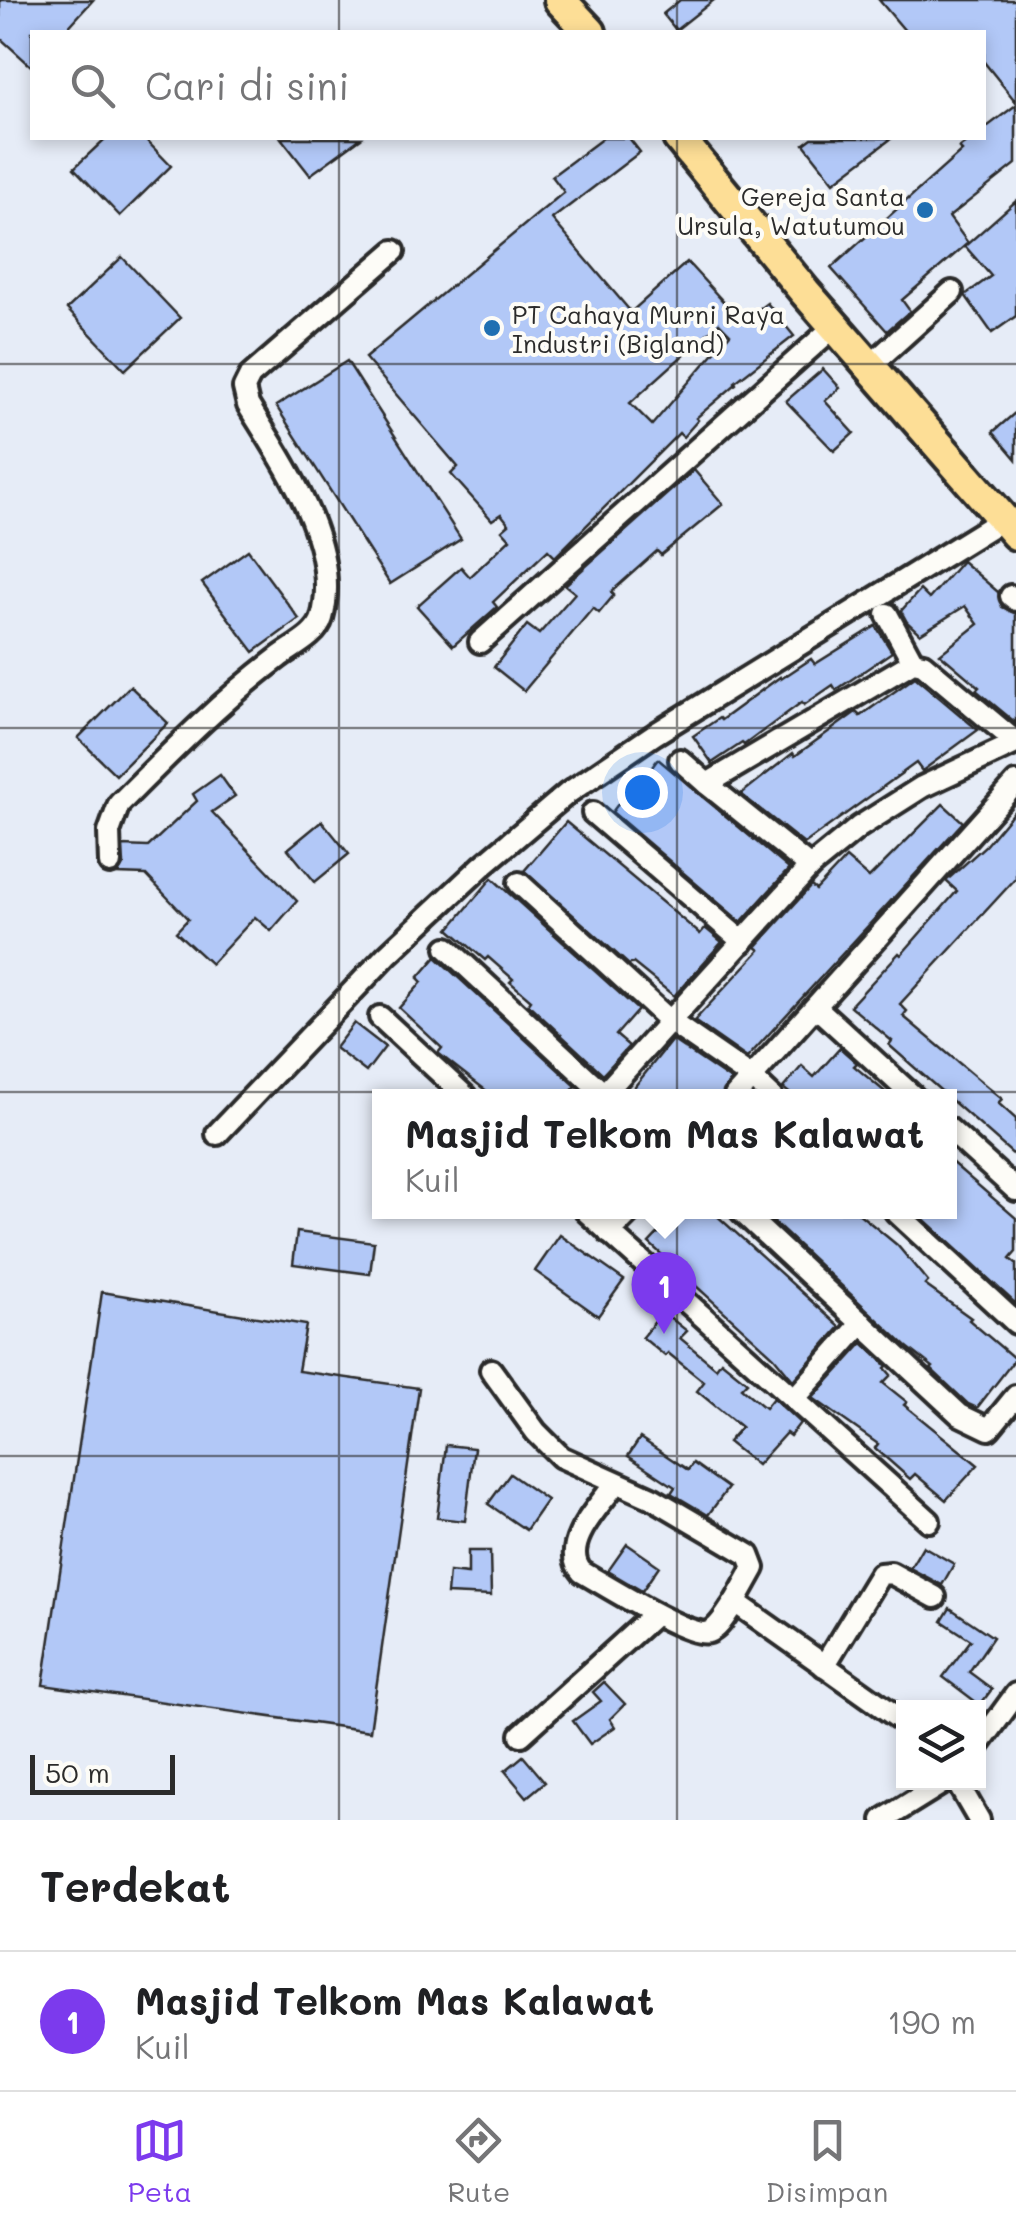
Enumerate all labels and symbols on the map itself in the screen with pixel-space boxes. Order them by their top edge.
place label: Gereja Santa Ursula, Watutumou [677,180,905,241]
marker: Gereja Santa Ursula, Watutumou [914,199,936,221]
place label: PT Cahaya Murni Raya Industri (Bigland) [512,298,785,359]
marker: PT Cahaya Murni Raya Industri (Bigland) [481,317,503,339]
your location [617,767,668,818]
pin: 1 [632,1252,696,1334]
scale bar [30,1750,175,1794]

